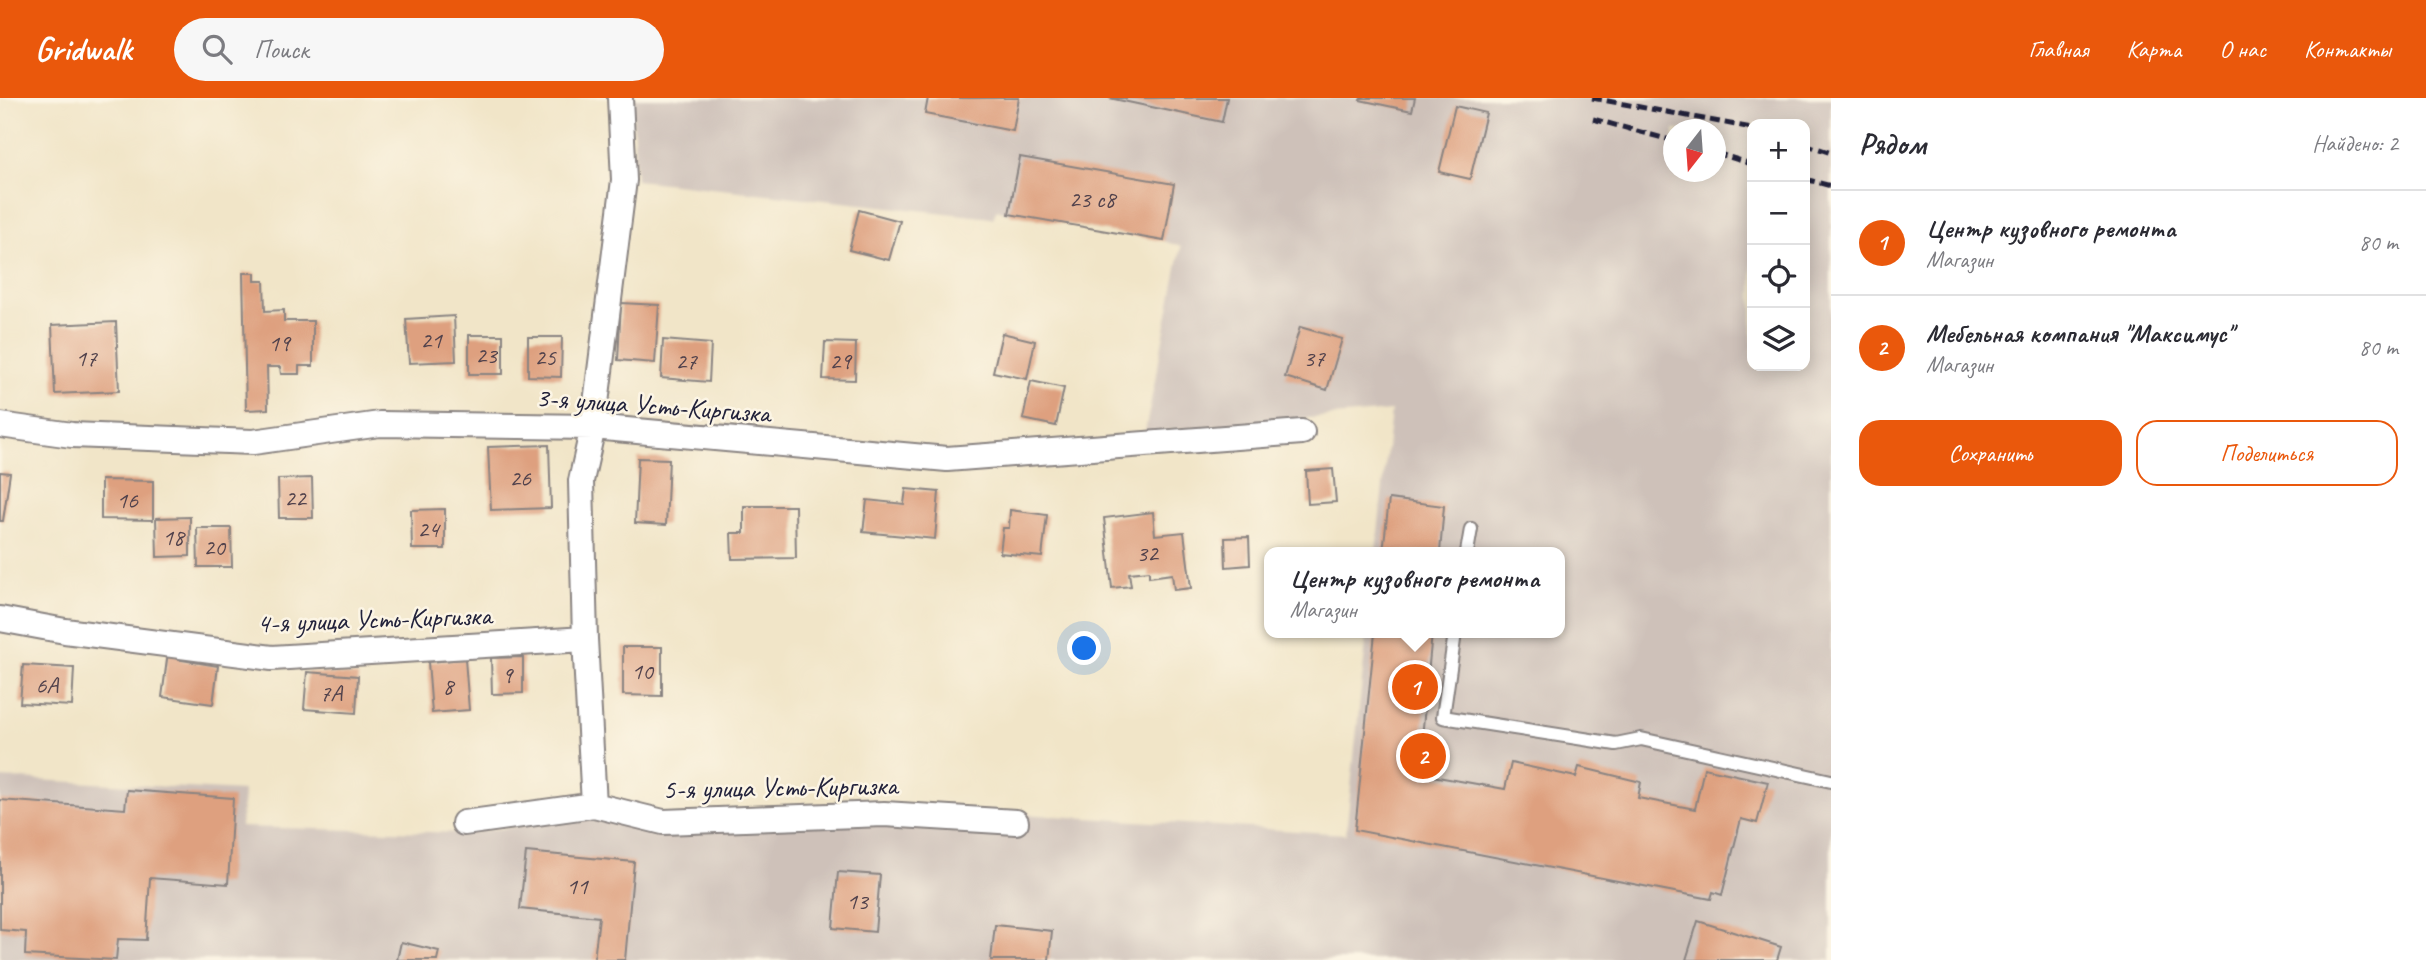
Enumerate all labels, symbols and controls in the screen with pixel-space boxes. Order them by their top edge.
search box [174,18,664,81]
text: Gridwalk [35,28,132,70]
icon: search [198,30,236,68]
text: Поиск [254,33,309,66]
text: Главная [2028,34,2089,64]
text: Карта [2127,34,2181,64]
text: О нас [2219,34,2266,64]
text: Контакты [2304,34,2391,64]
north arrow [1663,119,1726,182]
map controls [1747,119,1810,371]
button: + [1747,119,1810,182]
text: Рядом [1859,125,1926,163]
text: Найдено: 2 [2312,129,2398,158]
button: − [1747,182,1810,245]
house number: 23 с8 [1069,184,1118,214]
text: Центр кузовного ремонта [1926,212,2176,245]
text: 1 [1877,228,1887,257]
text: 80 m [2359,228,2398,257]
button: locate [1747,245,1810,308]
text: Магазин [1926,245,1993,274]
button: layers [1747,308,1810,371]
text: Мебельная компания "Максимус" [1926,317,2233,350]
house number: 21 [420,325,443,355]
house number: 19 [268,328,292,358]
text: 2 [1877,333,1887,362]
text: 80 m [2359,333,2398,362]
house number: 23 [475,340,499,370]
house number: 25 [534,342,557,372]
house number: 17 [75,343,98,373]
house number: 37 [1303,343,1326,373]
house number: 27 [675,346,698,376]
house number: 29 [829,346,853,376]
text: Магазин [1926,350,1993,379]
street label: 3-я улица Усть-Киргизка [535,379,774,431]
button: Сохранить [1859,420,2122,486]
button: Поделиться [2136,420,2398,486]
house number: 26 [509,463,532,493]
house number: 22 [284,483,308,513]
house number: 16 [116,485,139,515]
house number: 24 [417,514,441,544]
house number: 18 [162,522,186,552]
house number: 20 [203,532,227,562]
house number: 32 [1136,538,1160,568]
popup [1264,547,1565,638]
text: Центр кузовного ремонта [1290,562,1539,595]
text: Магазин [1290,595,1357,624]
street label: 4-я улица Усть-Киргизка [256,597,494,641]
your location [1067,631,1101,665]
house number: 10 [631,656,655,686]
house number: 9 [502,660,515,690]
pin: 1 [1392,661,1438,713]
house number: 6А [36,670,59,700]
house number: 8 [443,671,456,701]
house number: 7А [320,678,343,708]
pin: 2 [1400,730,1446,782]
street label: 5-я улица Усть-Киргизка [662,767,900,807]
house number: 11 [566,871,589,901]
house number: 13 [846,886,870,916]

